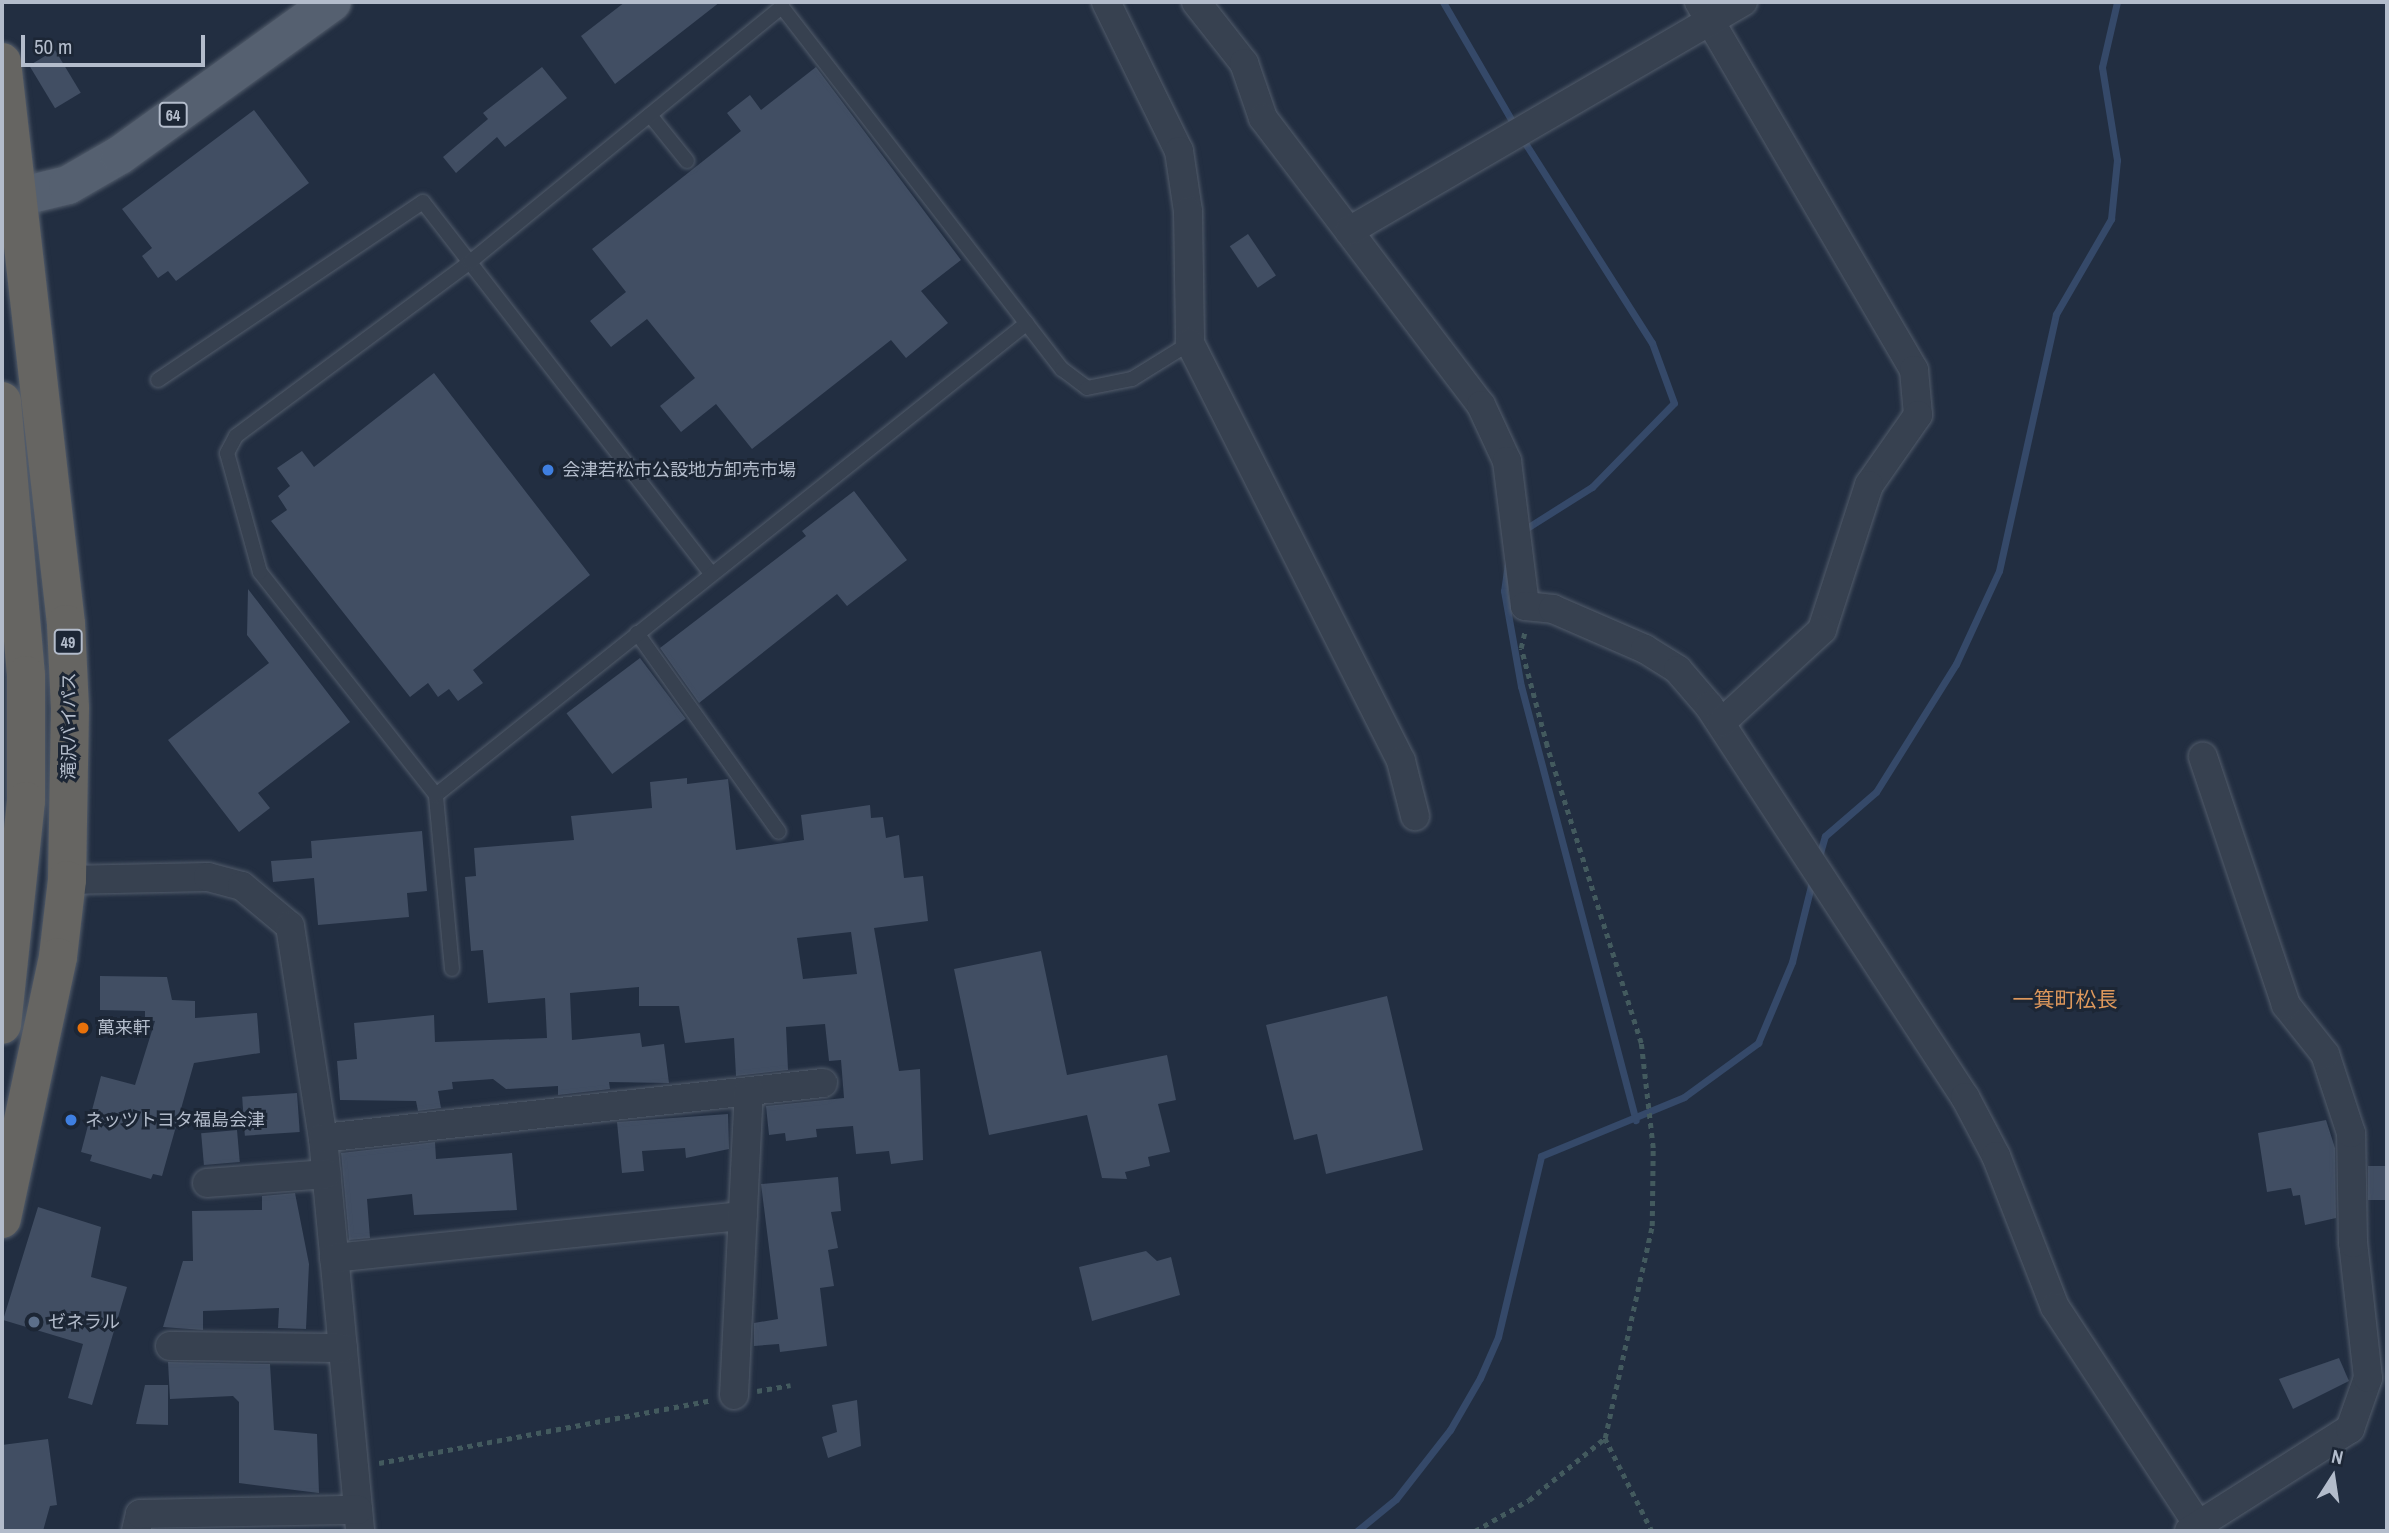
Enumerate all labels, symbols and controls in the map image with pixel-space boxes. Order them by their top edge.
scale bar [24,21,208,65]
text: 50 m [34,32,72,61]
road number: 64 [157,102,189,127]
place label: 会津若松市公設地方卸売市場 [562,459,796,481]
marker: 会津若松市公設地方卸売市場 [540,462,556,478]
road number: 49 [52,629,84,654]
street label: 滝沢バイパス [58,672,80,780]
district label: 一箕町松長 [2013,987,2117,1013]
place label: 萬来軒 [97,1017,151,1039]
marker: 萬来軒 [75,1020,91,1036]
place label: ネッツトヨタ福島会津 [85,1109,265,1131]
marker: ネッツトヨタ福島会津 [63,1112,79,1128]
place label: ゼネラル [48,1311,120,1333]
marker: ゼネラル [26,1314,42,1330]
north arrow [2298,1442,2368,1512]
text: N [2329,1443,2346,1470]

